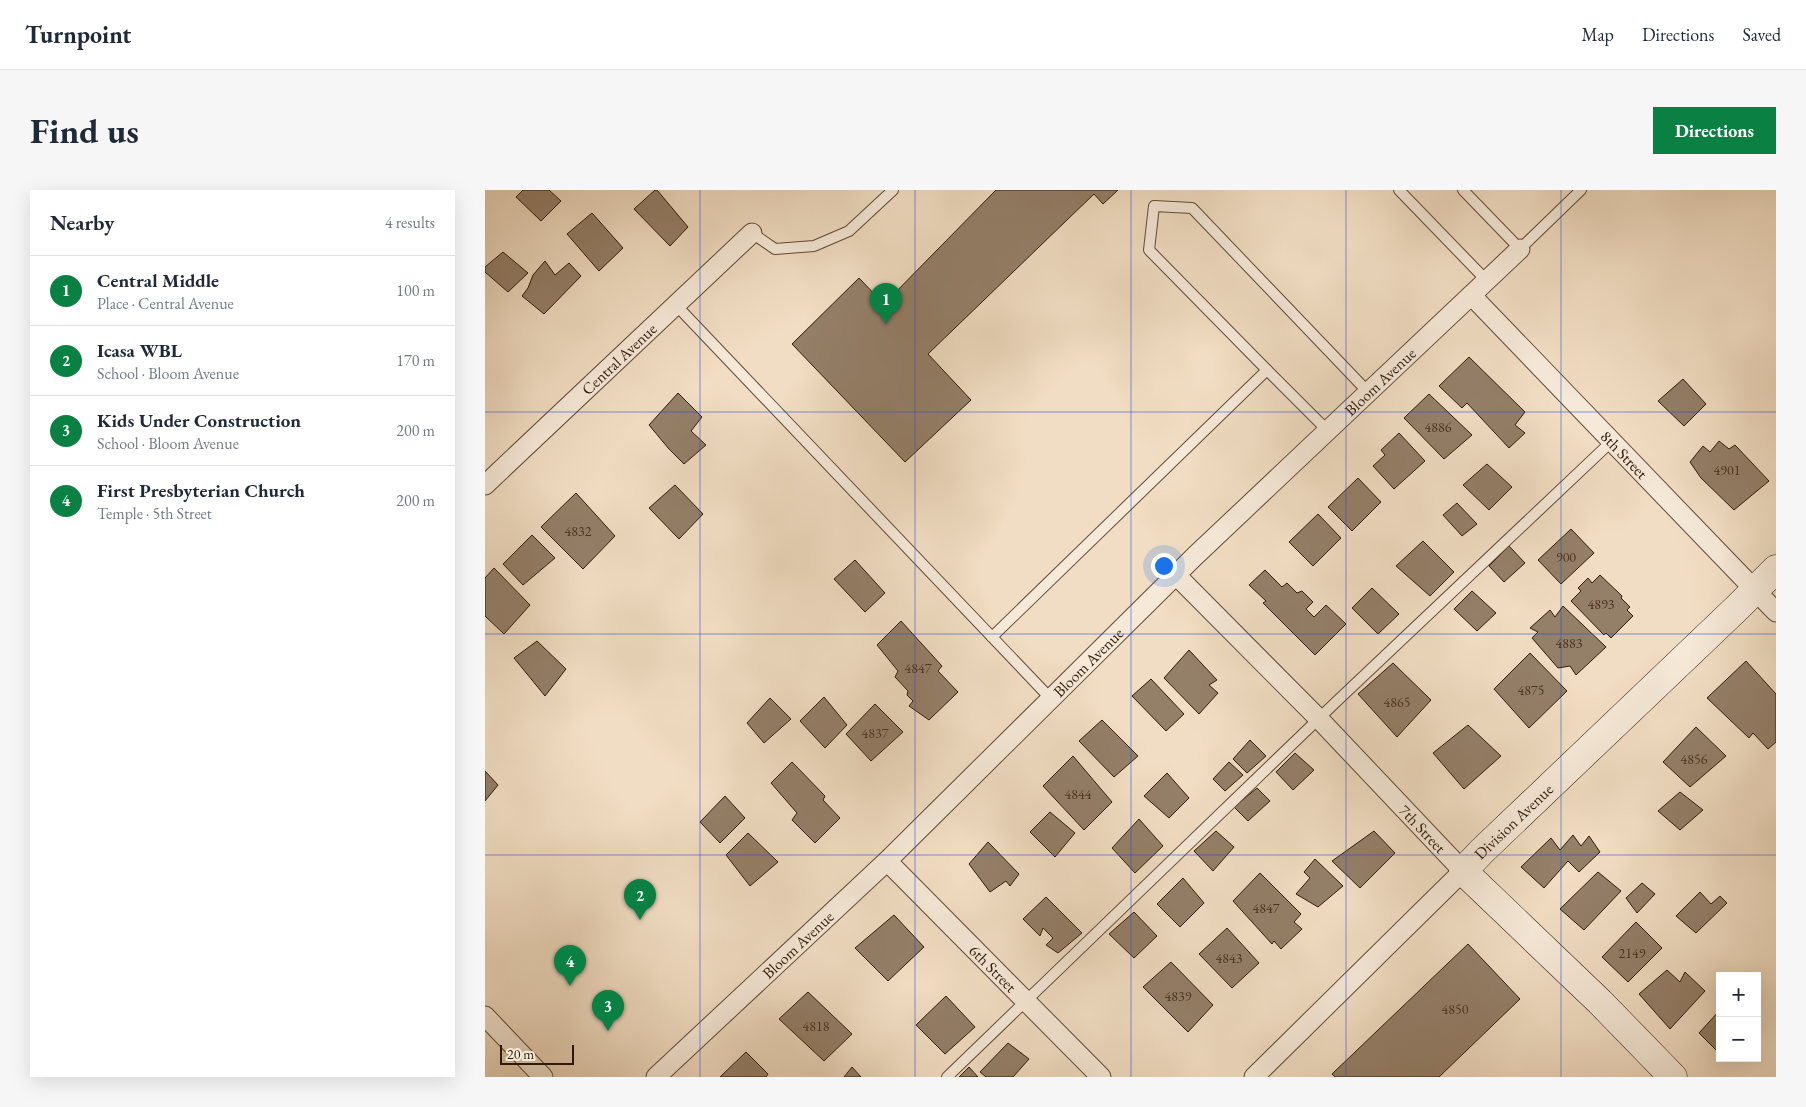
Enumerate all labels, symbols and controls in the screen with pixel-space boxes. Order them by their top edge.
text: Turnpoint [25,19,131,50]
text: Map [1582,23,1614,46]
text: Directions [1642,23,1714,46]
text: Saved [1742,23,1781,46]
button: Directions [1653,107,1776,154]
text: Find us [30,108,139,153]
text: Nearby [50,209,114,236]
text: 4 results [385,212,435,233]
text: Central Middle [97,268,219,293]
text: 1 [62,280,70,301]
text: 100 m [396,280,435,301]
pin: 1 [870,283,902,324]
text: Place · Central Avenue [97,293,234,314]
street label: Central Avenue [577,319,661,400]
text: Icasa WBL [97,338,182,363]
street label: Bloom Avenue [1340,343,1420,421]
text: 2 [62,350,70,371]
text: 170 m [396,350,435,371]
text: School · Bloom Avenue [97,363,239,384]
text: Kids Under Construction [97,408,301,433]
house number: 4886 [1425,418,1452,436]
text: 3 [62,420,70,441]
text: 200 m [396,420,435,441]
street label: 8th Street [1596,426,1652,484]
text: School · Bloom Avenue [97,433,239,454]
house number: 4901 [1714,461,1740,479]
text: First Presbyterian Church [97,478,305,503]
text: 4 [62,490,70,511]
text: 200 m [396,490,435,511]
text: Temple · 5th Street [97,503,212,524]
house number: 4832 [565,522,592,540]
house number: 900 [1556,548,1576,566]
your location [1151,553,1177,579]
house number: 4893 [1588,595,1615,613]
street label: Bloom Avenue [1049,623,1128,702]
house number: 4883 [1556,634,1583,652]
house number: 4847 [905,659,932,677]
house number: 4875 [1518,681,1544,699]
house number: 4865 [1384,693,1410,711]
house number: 4837 [862,724,889,742]
house number: 4856 [1681,750,1708,768]
street label: Division Avenue [1470,779,1558,864]
house number: 4844 [1065,785,1092,803]
street label: 7th Street [1394,800,1451,858]
pin: 2 [624,879,656,920]
house number: 4847 [1253,899,1280,917]
street label: Bloom Avenue [758,906,838,984]
street label: 6th Street [965,940,1021,997]
house number: 2149 [1619,944,1646,962]
pin: 4 [554,945,586,986]
house number: 4843 [1216,949,1243,967]
map controls [1716,972,1761,1062]
button: + [1716,972,1761,1017]
house number: 4839 [1165,987,1192,1005]
pin: 3 [592,990,624,1031]
house number: 4850 [1442,1000,1469,1018]
house number: 4818 [803,1017,830,1035]
button: − [1716,1017,1761,1062]
scale bar [500,1042,574,1065]
text: 20 m [507,1045,534,1063]

